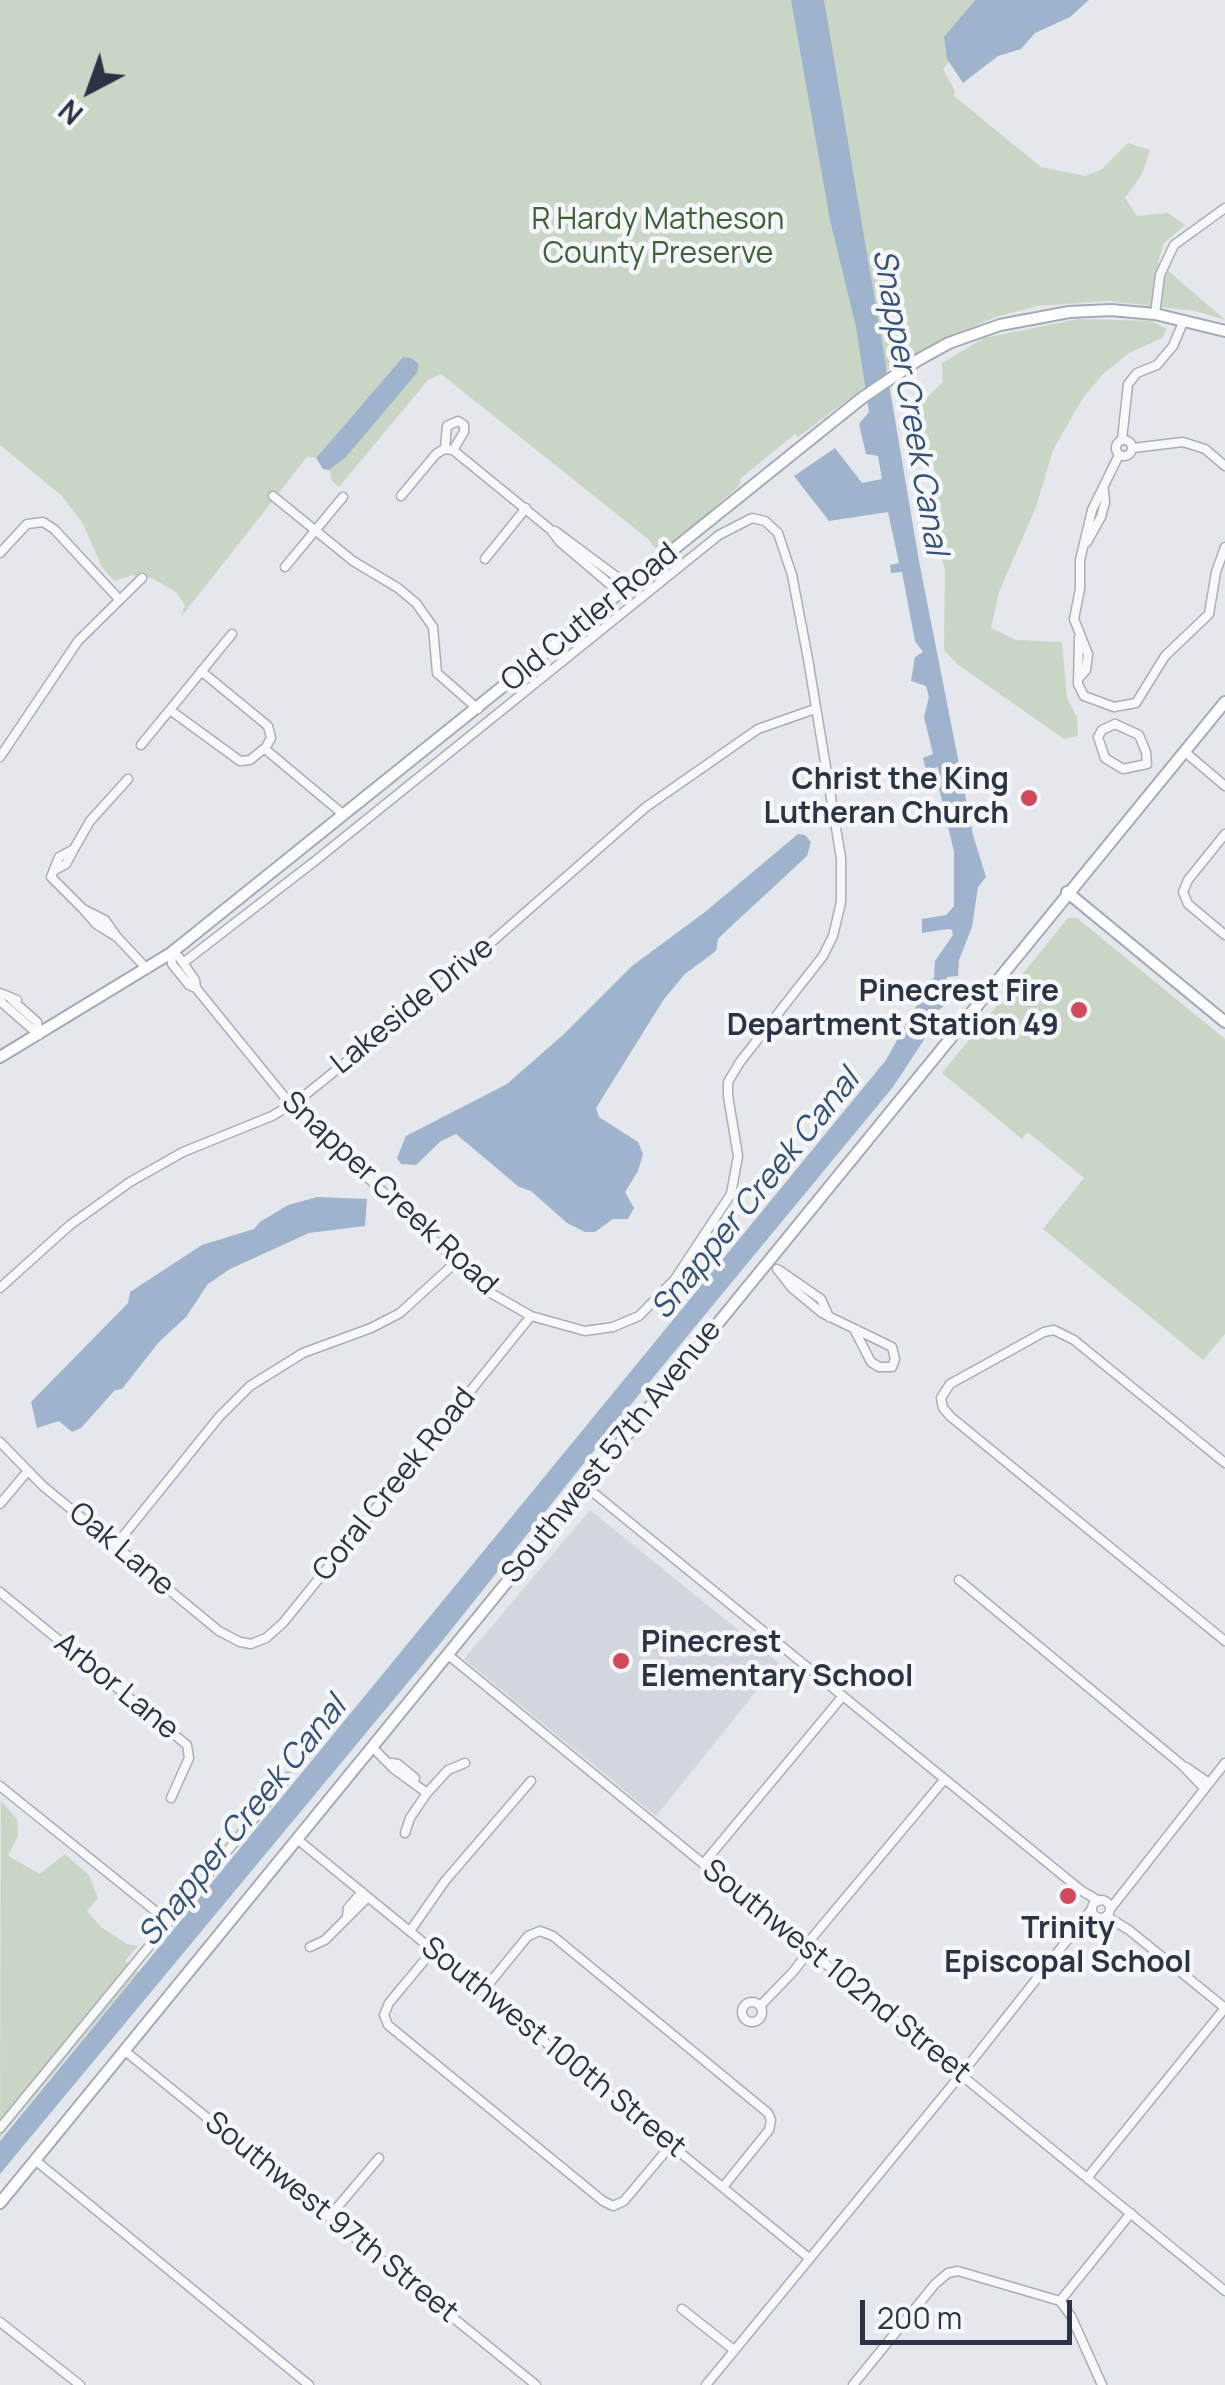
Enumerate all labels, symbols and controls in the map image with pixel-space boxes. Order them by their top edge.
north arrow [40,40,140,140]
text: N [50,92,90,134]
park label: R Hardy Matheson County Preserve [532,203,784,274]
water label: Snapper Creek Canal [863,246,955,558]
street label: Old Cutler Road [495,536,685,700]
place label: Christ the King Lutheran Church [763,763,1009,834]
marker: Christ the King Lutheran Church [1018,787,1040,809]
street label: Lakeside Drive [325,930,501,1082]
place label: Pinecrest Fire Department Station 49 [727,975,1059,1046]
marker: Pinecrest Fire Department Station 49 [1068,999,1090,1021]
water label: Snapper Creek Canal [644,1063,868,1327]
street label: Snapper Creek Road [274,1085,504,1303]
street label: Southwest 57th Avenue [495,1313,729,1591]
street label: Coral Creek Road [306,1381,484,1589]
street label: Oak Lane [61,1496,181,1604]
street label: Arbor Lane [47,1626,185,1748]
place label: Pinecrest Elementary School [641,1626,913,1696]
marker: Pinecrest Elementary School [610,1650,632,1672]
water label: Snapper Creek Canal [131,1690,355,1954]
street label: Southwest 102nd Street [695,1853,977,2091]
marker: Trinity Episcopal School [1057,1885,1079,1907]
place label: Trinity Episcopal School [944,1912,1192,1982]
street label: Southwest 100th Street [413,1930,693,2166]
street label: Southwest 97th Street [197,2105,465,2331]
scale bar [865,2280,1078,2342]
text: 200 m [877,2297,962,2338]

